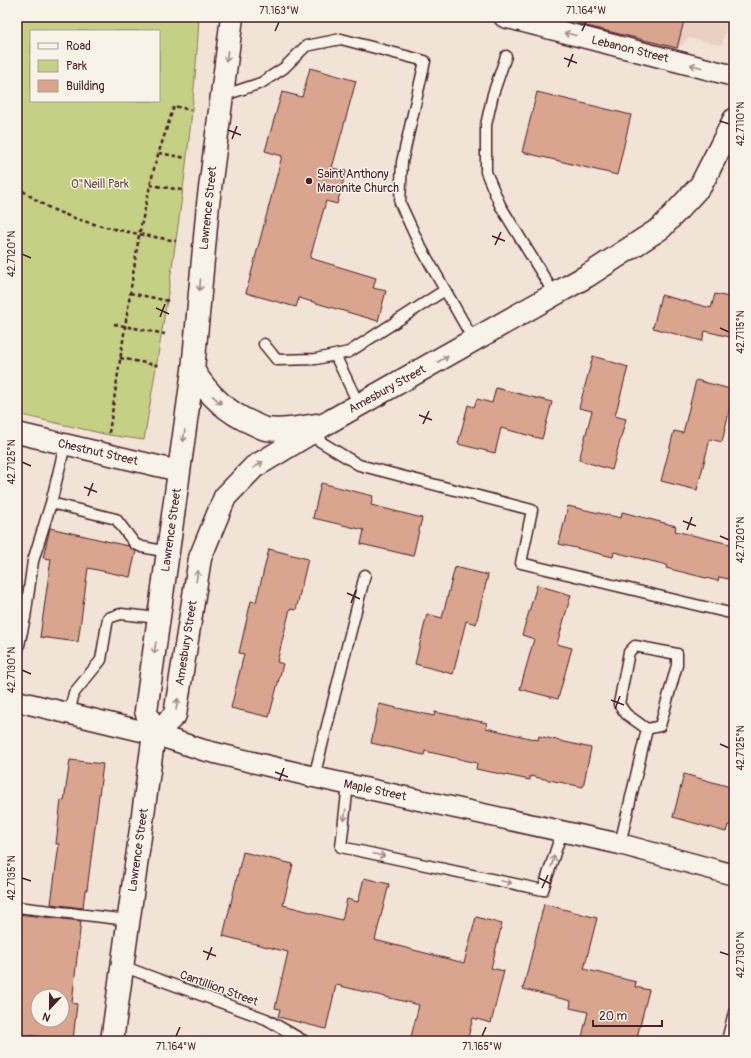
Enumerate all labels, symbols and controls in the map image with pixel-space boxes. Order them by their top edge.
text: 71.163°W [259,5,299,17]
text: 71.164°W [566,5,606,17]
legend [30,30,160,102]
one-way arrow [564,30,577,37]
street label: Lebanon Street [590,33,670,66]
text: Road [66,39,91,54]
one-way arrow [223,49,231,62]
text: Park [66,59,87,74]
one-way arrow [690,62,703,69]
text: Building [66,79,105,94]
text: 42.7110°N [735,101,747,146]
street label: Lawrence Street [197,165,220,251]
place label: Saint Anthony Maronite Church [317,167,399,196]
marker: Saint Anthony Maronite Church [304,176,314,186]
park label: O"Neill Park [71,177,129,192]
text: 42.7120°N [6,231,18,277]
one-way arrow [197,279,204,292]
text: 42.7115°N [735,310,747,354]
one-way arrow [437,354,449,362]
street label: Amesbury Street [346,362,429,417]
one-way arrow [211,395,221,404]
one-way arrow [180,429,187,442]
street label: Chestnut Street [56,436,140,469]
text: 42.7125°N [6,439,18,484]
one-way arrow [252,461,263,469]
street label: Lawrence Street [158,487,185,573]
text: 42.7120°N [735,517,747,563]
one-way arrow [193,570,201,583]
street label: Amesbury Street [172,599,201,687]
one-way arrow [151,641,159,654]
text: 42.7130°N [6,647,18,693]
one-way arrow [173,698,181,711]
text: 42.7125°N [735,725,747,770]
street label: Maple Street [342,777,408,804]
street label: Lawrence Street [125,807,152,893]
one-way arrow [341,809,348,822]
one-way arrow [373,852,386,860]
text: 42.7135°N [6,855,18,900]
one-way arrow [549,855,557,867]
one-way arrow [500,879,513,887]
text: 42.7130°N [735,932,747,978]
street label: Cantillion Street [178,967,260,1010]
north arrow [30,988,70,1028]
scale bar [593,1002,662,1028]
text: N [40,1009,52,1024]
text: 20 m [599,1009,628,1024]
text: 71.164°W [156,1041,196,1053]
text: 71.165°W [462,1041,502,1053]

